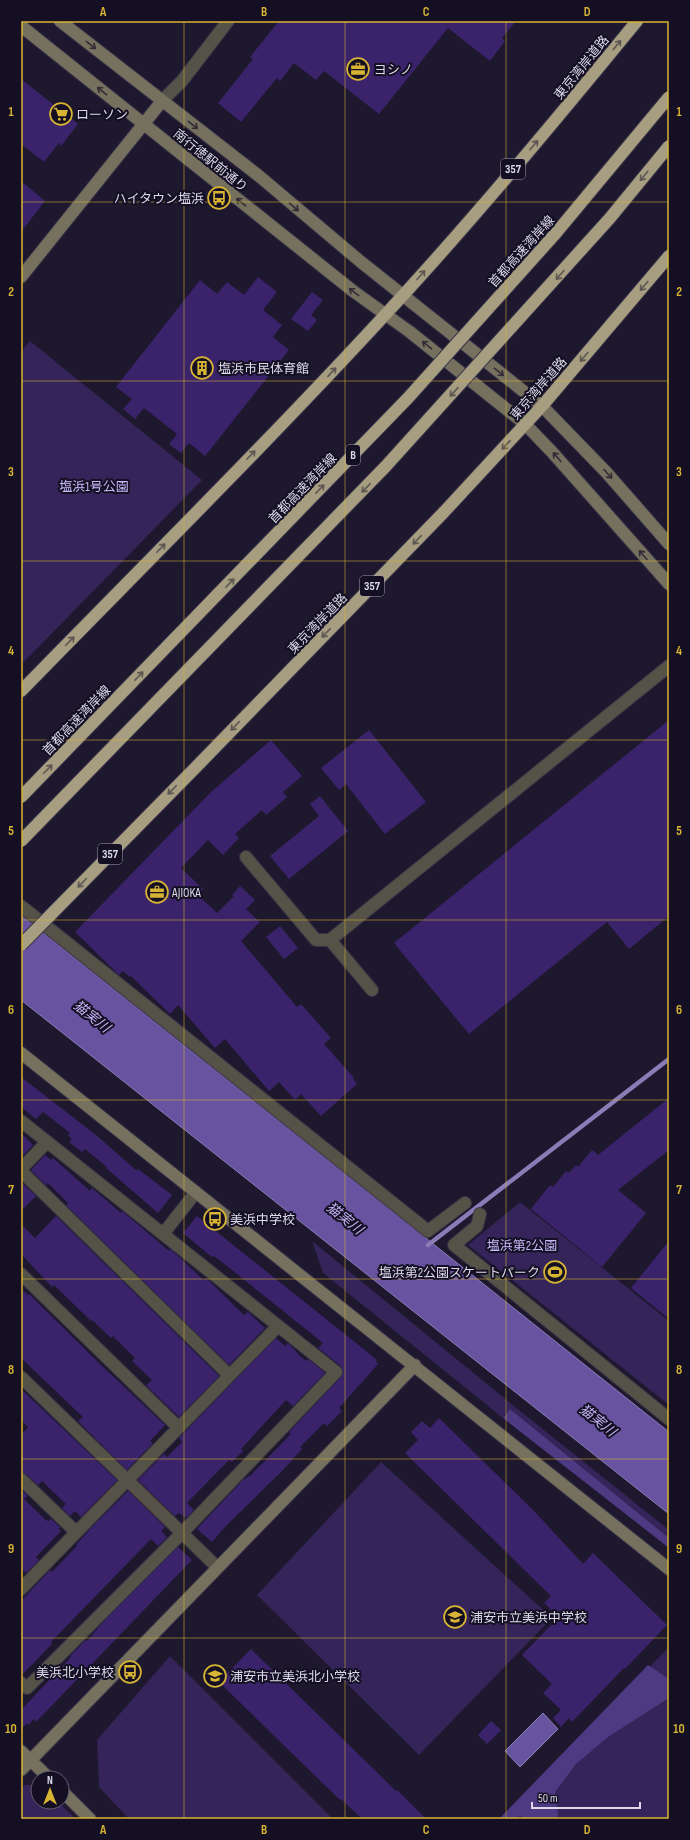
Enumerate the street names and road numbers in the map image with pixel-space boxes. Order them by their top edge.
street label: 東京湾岸道路 [551,32,613,103]
street label: 南行徳駅前通り [170,126,251,196]
road number: 357 [501,159,525,179]
street label: 首都高速湾岸線 [485,212,558,291]
street label: 東京湾岸道路 [507,354,570,423]
road number: B [346,445,360,465]
street label: 首都高速湾岸線 [265,450,340,527]
road number: 357 [360,576,384,596]
street label: 東京湾岸道路 [285,590,351,657]
street label: 首都高速湾岸線 [39,682,114,759]
road number: 357 [98,844,122,864]

